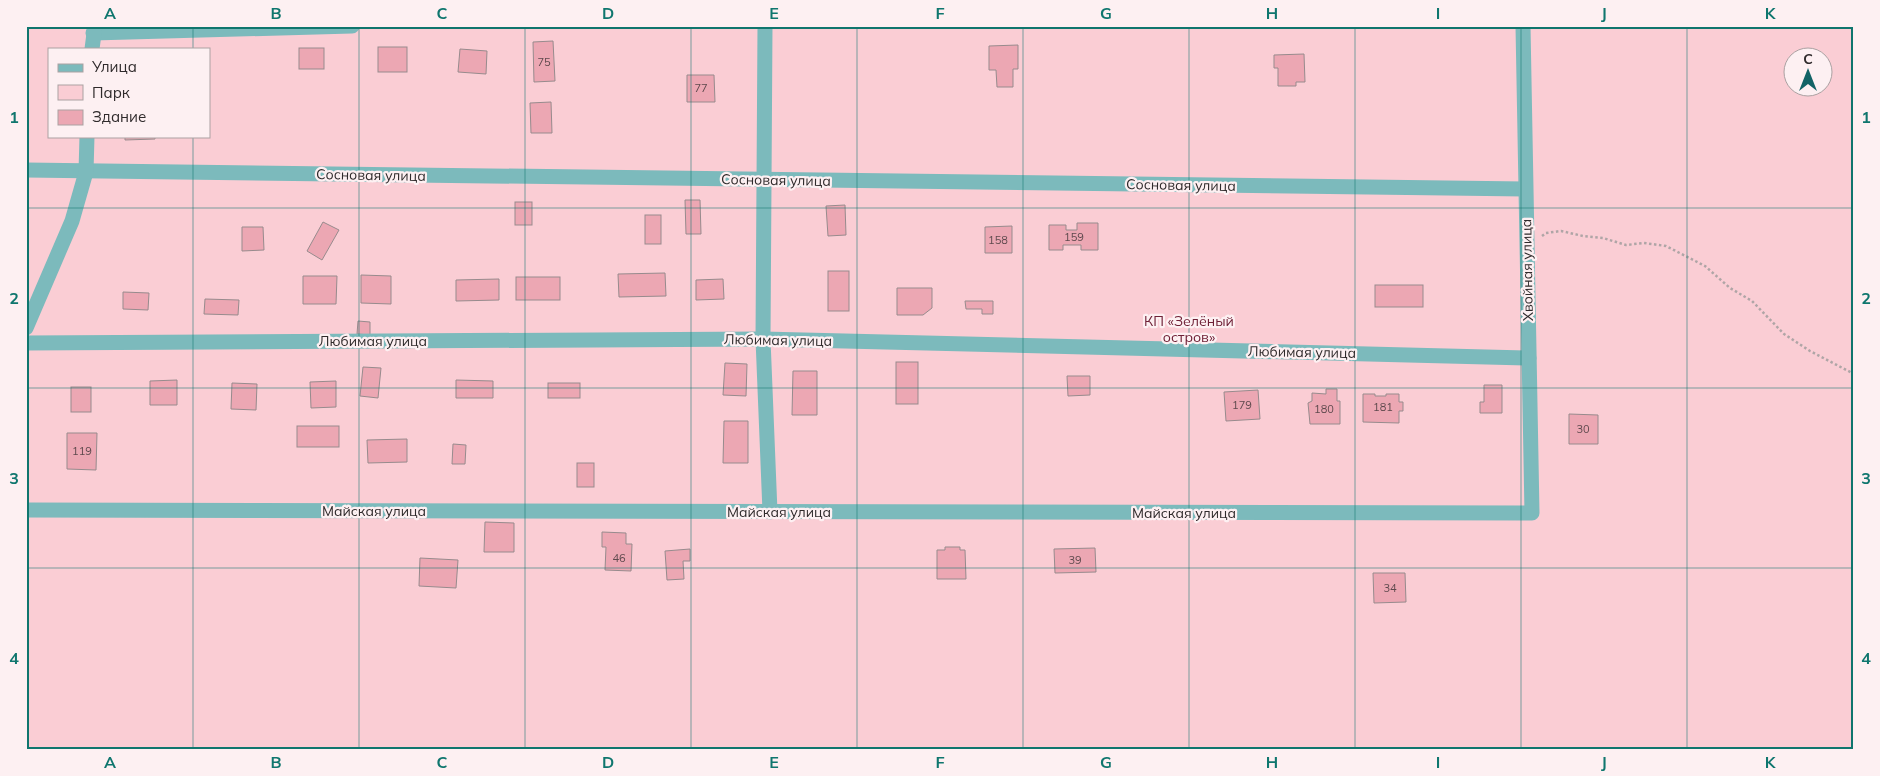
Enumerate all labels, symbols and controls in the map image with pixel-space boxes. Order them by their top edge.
text: A [104,3,116,23]
text: B [270,3,282,23]
text: C [437,3,448,23]
text: D [602,3,614,23]
text: E [769,3,779,23]
text: F [935,3,945,23]
text: G [1100,3,1112,23]
text: H [1266,3,1278,23]
text: I [1436,3,1440,23]
text: J [1601,3,1607,23]
text: K [1765,3,1777,23]
legend [48,48,210,138]
north arrow [1782,48,1832,98]
text: С [1803,50,1813,68]
house number: 75 [537,55,551,69]
text: Улица [91,57,137,76]
house number: 77 [694,81,708,95]
text: Парк [92,83,131,102]
text: 1 [9,107,19,127]
text: Здание [92,107,146,126]
text: 1 [1861,107,1871,127]
street label: Сосновая улица [316,165,426,185]
street label: Сосновая улица [721,170,831,190]
street label: Сосновая улица [1126,175,1236,195]
street label: Хвойная улица [1517,219,1537,321]
house number: 159 [1064,230,1084,244]
house number: 158 [988,233,1008,247]
text: 2 [9,288,19,308]
text: 2 [1861,288,1871,308]
park label: КП «Зелёный остров» [1144,312,1234,346]
street label: Любимая улица [724,330,832,350]
street label: Любимая улица [319,332,427,350]
street label: Любимая улица [1248,342,1356,362]
house number: 179 [1232,398,1252,412]
house number: 181 [1373,400,1393,414]
house number: 180 [1314,402,1334,416]
house number: 30 [1576,422,1590,436]
house number: 119 [72,444,92,458]
text: 3 [9,468,19,488]
text: 3 [1861,468,1871,488]
street label: Майская улица [322,502,426,520]
street label: Майская улица [727,503,831,521]
street label: Майская улица [1132,504,1236,522]
house number: 46 [612,551,626,565]
house number: 39 [1068,553,1082,567]
house number: 34 [1383,581,1397,595]
text: 4 [9,648,19,668]
text: 4 [1861,648,1871,668]
text: A [104,752,116,772]
text: B [270,752,282,772]
text: C [437,752,448,772]
text: D [602,752,614,772]
text: E [769,752,779,772]
text: F [935,752,945,772]
text: G [1100,752,1112,772]
text: H [1266,752,1278,772]
text: I [1436,752,1440,772]
text: J [1601,752,1607,772]
text: K [1765,752,1777,772]

